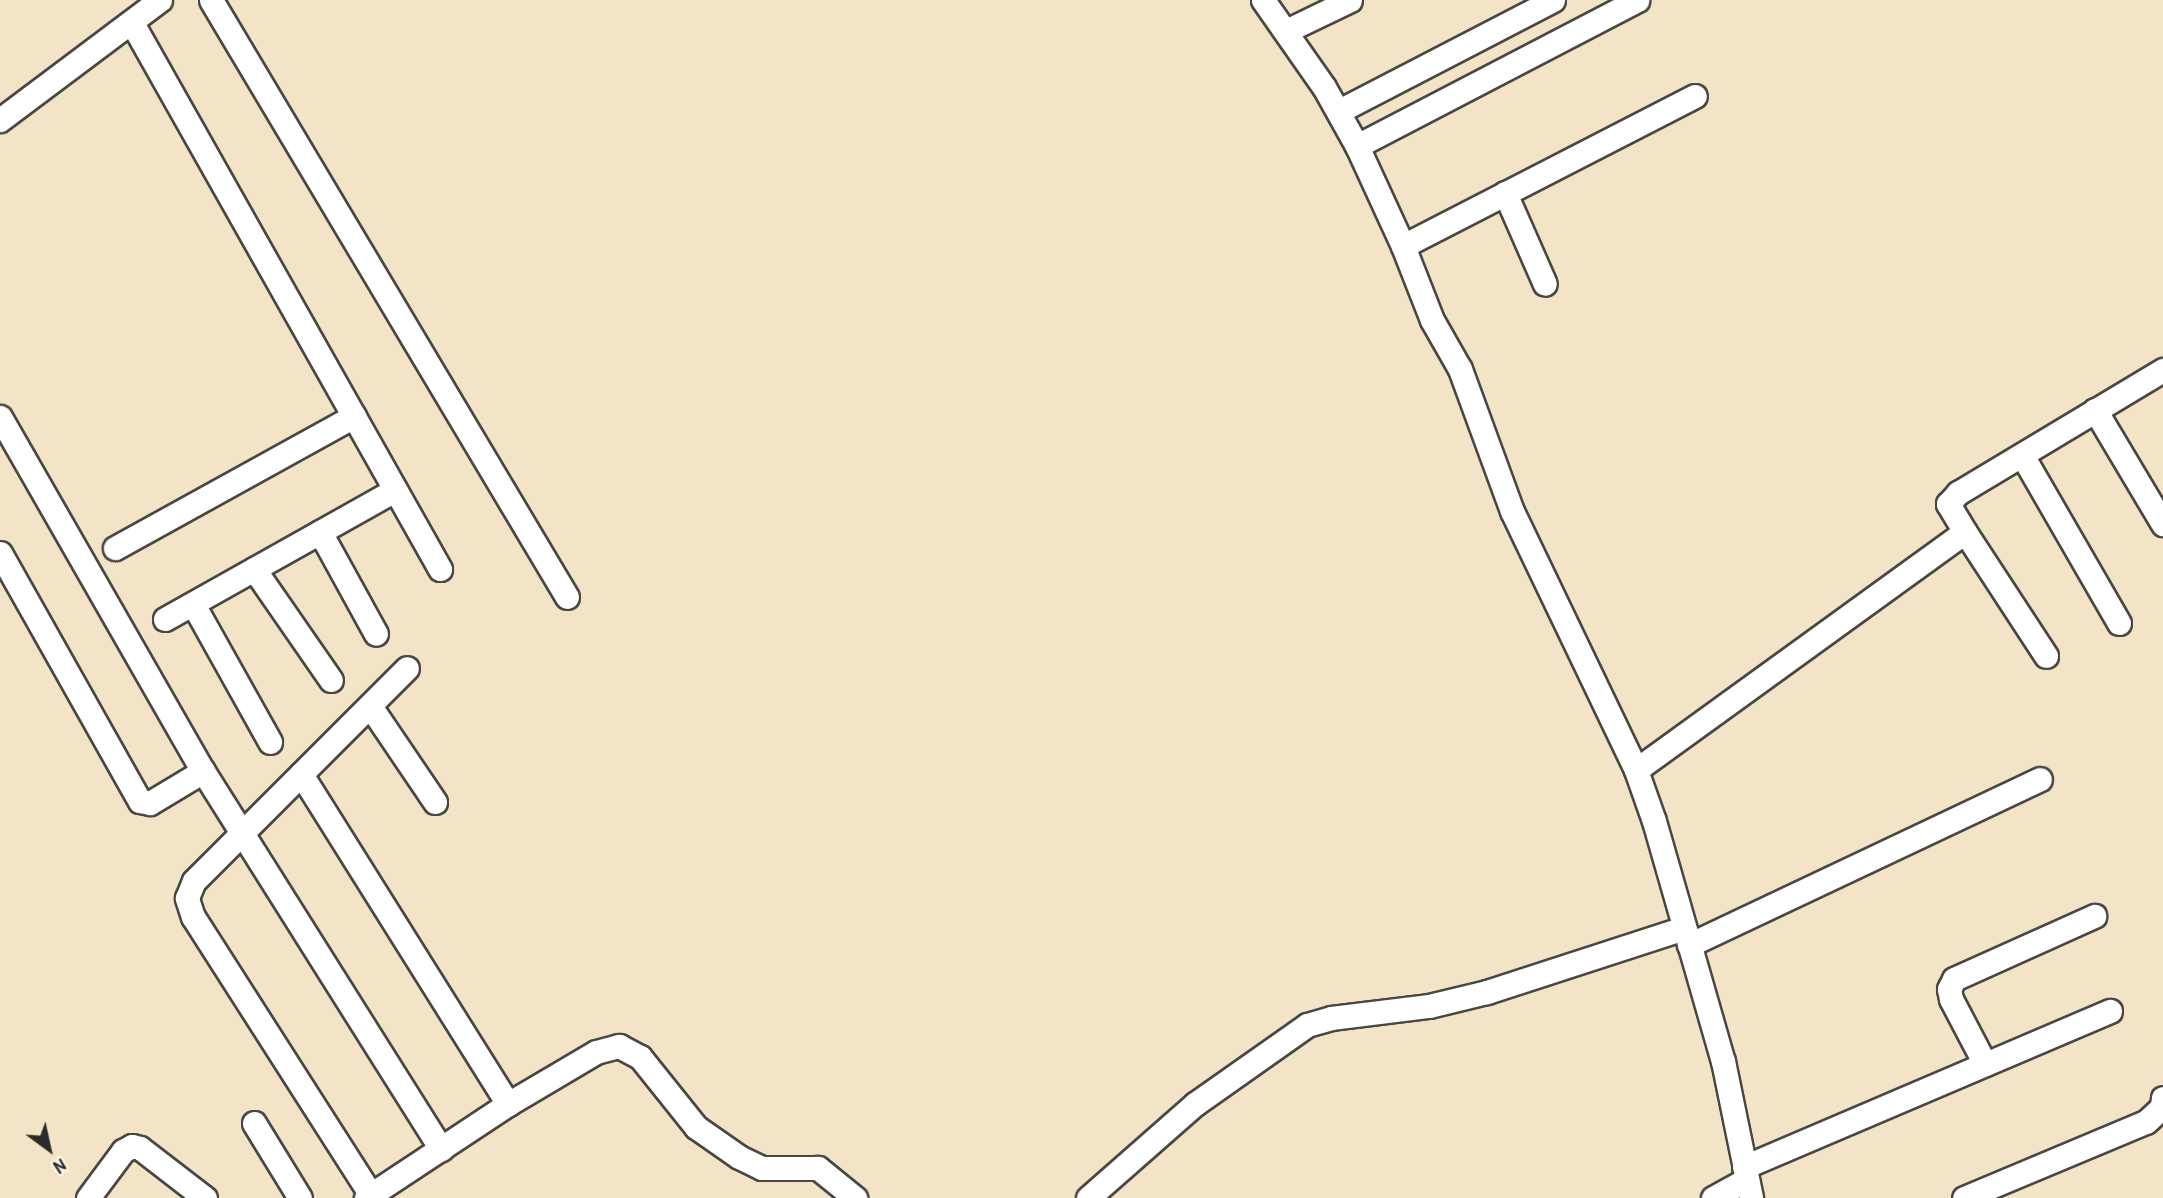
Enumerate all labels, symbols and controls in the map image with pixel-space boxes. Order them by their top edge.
north arrow [14,1114,84,1184]
text: N [49,1153,72,1180]

